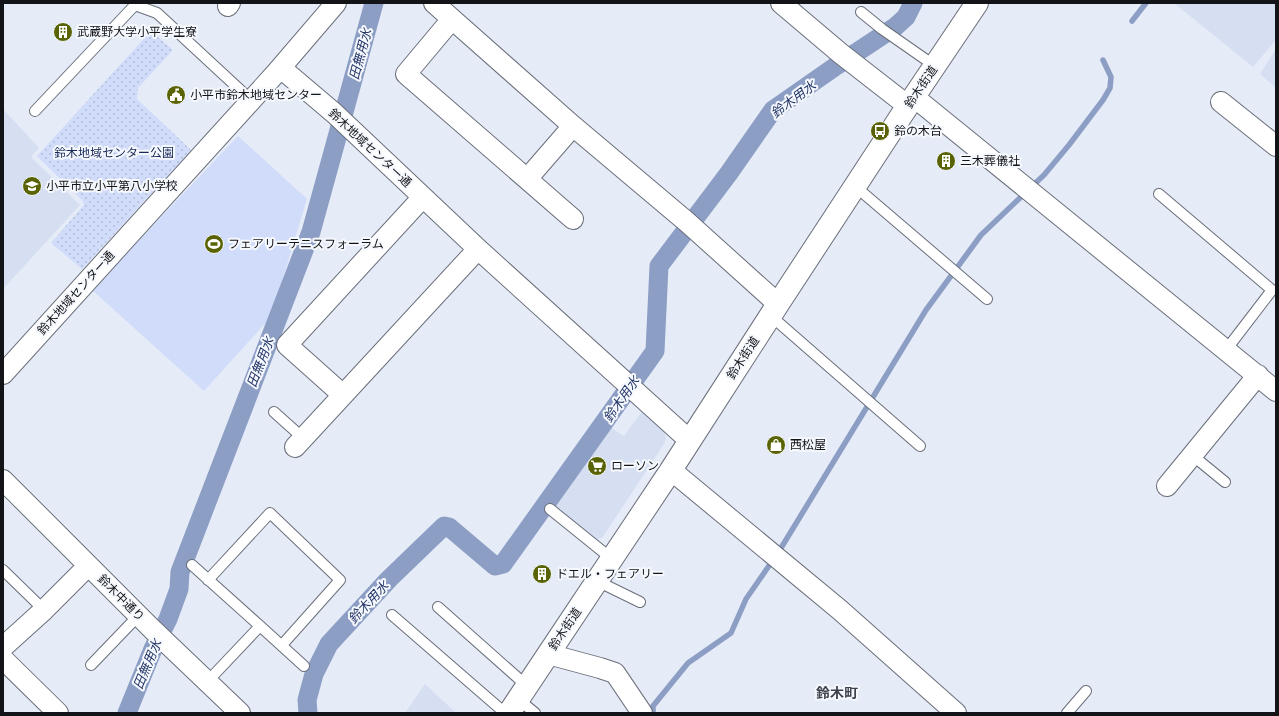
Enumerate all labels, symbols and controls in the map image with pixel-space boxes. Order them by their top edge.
building icon: 武蔵野大学小平学生寮 [52,21,74,43]
place label: 武蔵野大学小平学生寮 [77,24,197,39]
water label: 田無用水 [346,25,375,81]
street label: 鈴木街道 [901,63,940,111]
water label: 鈴木用水 [767,76,820,121]
public building icon: 小平市鈴木地域センター [165,84,187,106]
place label: 小平市鈴木地域センター [190,87,322,102]
street label: 鈴木地域センター通 [326,105,415,190]
bus stop icon: 鈴の木台 [869,120,891,142]
place label: 鈴の木台 [894,123,942,138]
park label: 鈴木地域センター公園 [54,145,174,160]
building icon: 三木葬儀社 [935,150,957,172]
place label: 三木葬儀社 [960,153,1020,168]
school or university icon: 小平市立小平第八小学校 [21,175,43,197]
place label: 小平市立小平第八小学校 [46,178,178,193]
sports icon: フェアリーテニスフォーラム [203,233,225,255]
place label: フェアリーテニスフォーラム [228,236,384,251]
street label: 鈴木地域センター通 [34,248,117,338]
water label: 田無用水 [243,333,278,389]
street label: 鈴木街道 [723,334,762,382]
water label: 鈴木用水 [600,371,644,425]
shop icon: 西松屋 [765,434,787,456]
place label: 西松屋 [790,437,826,452]
supermarket icon: ローソン [586,455,608,477]
place label: ローソン [611,458,659,473]
building icon: ドエル・フェアリー [531,563,553,585]
place label: ドエル・フェアリー [556,566,664,581]
street label: 鈴木中通り [95,571,148,624]
water label: 鈴木用水 [344,576,393,626]
street label: 鈴木街道 [545,605,584,653]
water label: 田無用水 [129,635,165,691]
district label: 鈴木町 [816,684,858,702]

